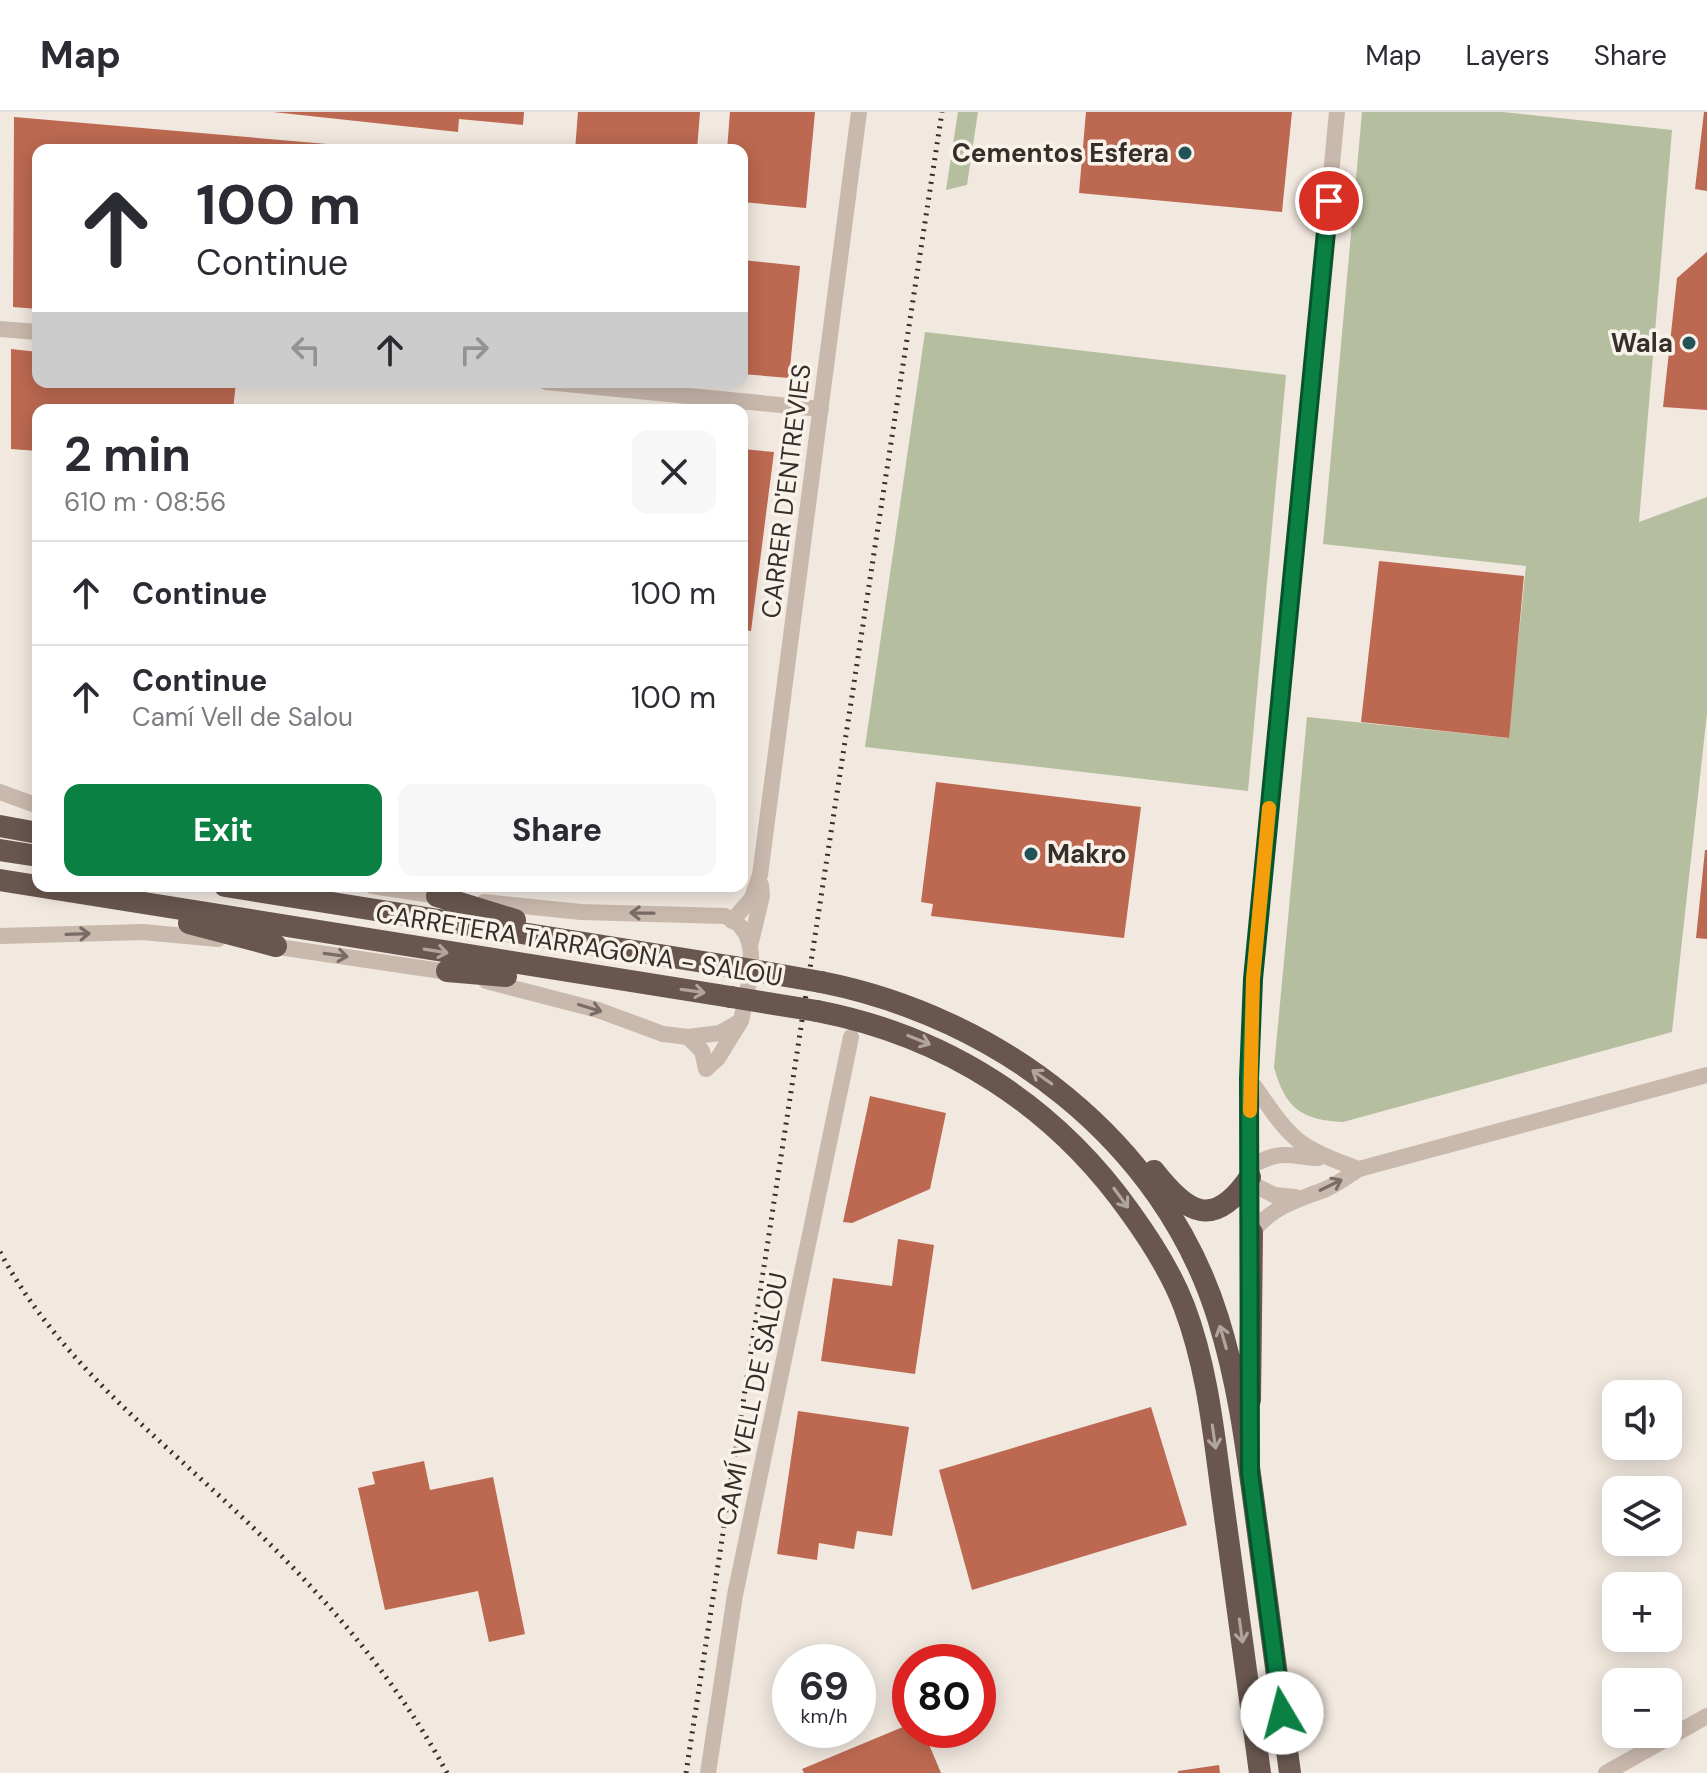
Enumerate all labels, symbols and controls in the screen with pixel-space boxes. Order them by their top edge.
text: Map [40,30,121,80]
text: Map [1365,37,1422,74]
text: Layers [1466,37,1550,74]
text: Share [1594,37,1667,74]
place label: Cementos Esfera [952,136,1169,170]
marker: Cementos Esfera [1176,144,1194,162]
pin [1295,167,1363,235]
text: 100 m [196,168,361,241]
icon: ahead [64,176,168,280]
icon: arrive [1307,179,1351,223]
text: Continue [196,239,348,286]
place label: Wala [1611,326,1673,360]
icon: left [284,328,328,372]
icon: ahead [368,328,412,372]
icon: right [452,328,496,372]
marker: Wala [1680,334,1698,352]
street label: CARRER D'ENTREVIES [754,362,818,620]
text: 2 min [64,423,191,486]
button: close [632,430,716,514]
text: 610 m · 08:56 [64,485,226,519]
icon: ahead [64,571,108,615]
text: Continue [132,574,267,613]
text: 100 m [631,574,716,613]
text: Continue [132,661,267,700]
icon: ahead [64,675,108,719]
text: 100 m [631,678,716,717]
text: Camí Vell de Salou [132,700,353,734]
button: Exit [64,784,382,876]
button: Share [398,784,716,876]
place label: Makro [1047,837,1127,871]
marker: Makro [1022,845,1040,863]
street label: CARRETERA TARRAGONA - SALOU [373,896,785,994]
one-way arrow [629,905,656,921]
one-way arrow [64,926,91,941]
one-way arrow [423,945,448,960]
one-way arrow [323,948,349,963]
one-way arrow [680,984,705,999]
one-way arrow [577,1001,603,1016]
one-way arrow [906,1034,931,1048]
one-way arrow [1031,1069,1053,1085]
one-way arrow [1318,1177,1342,1192]
one-way arrow [1112,1187,1129,1209]
street label: CAMÍ VELL DE SALOU [709,1269,795,1529]
one-way arrow [1215,1324,1230,1350]
map controls [1602,1380,1682,1748]
button: sound [1602,1380,1682,1460]
one-way arrow [1207,1424,1222,1449]
button: layers [1602,1476,1682,1556]
button: + [1602,1572,1682,1652]
one-way arrow [1234,1618,1249,1643]
speed limit sign: 80 [892,1644,996,1748]
text: 69 [799,1660,849,1712]
button: − [1602,1668,1682,1748]
position arrow [1240,1671,1324,1755]
text: km/h [800,1703,848,1729]

